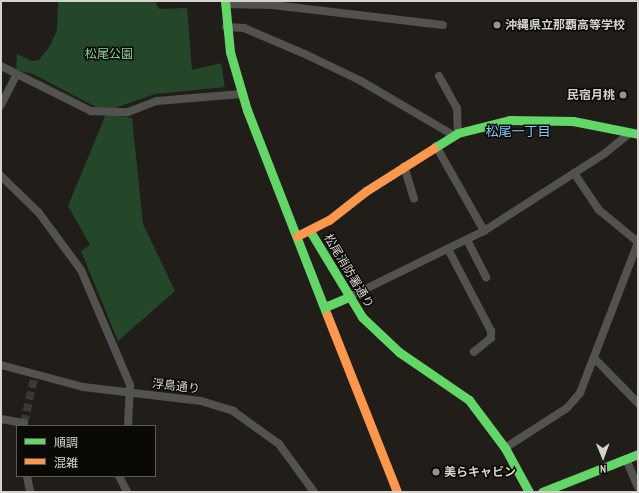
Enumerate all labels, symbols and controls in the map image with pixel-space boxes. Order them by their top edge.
place label: 沖縄県立那覇高等学校 [505,18,625,32]
marker: 沖縄県立那覇高等学校 [492,20,502,30]
park label: 松尾公園 [85,47,133,61]
place label: 民宿月桃 [567,88,615,102]
marker: 民宿月桃 [618,90,628,100]
district label: 松尾一丁目 [486,124,550,140]
street label: 松尾消防署通り [321,231,377,311]
street label: 浮島通り [151,376,201,396]
legend [16,425,156,477]
text: 順調 [54,435,78,450]
north arrow [583,437,623,477]
text: 混雑 [54,455,78,470]
text: N [600,462,606,476]
place label: 美らキャビン [444,465,516,479]
marker: 美らキャビン [431,467,441,477]

